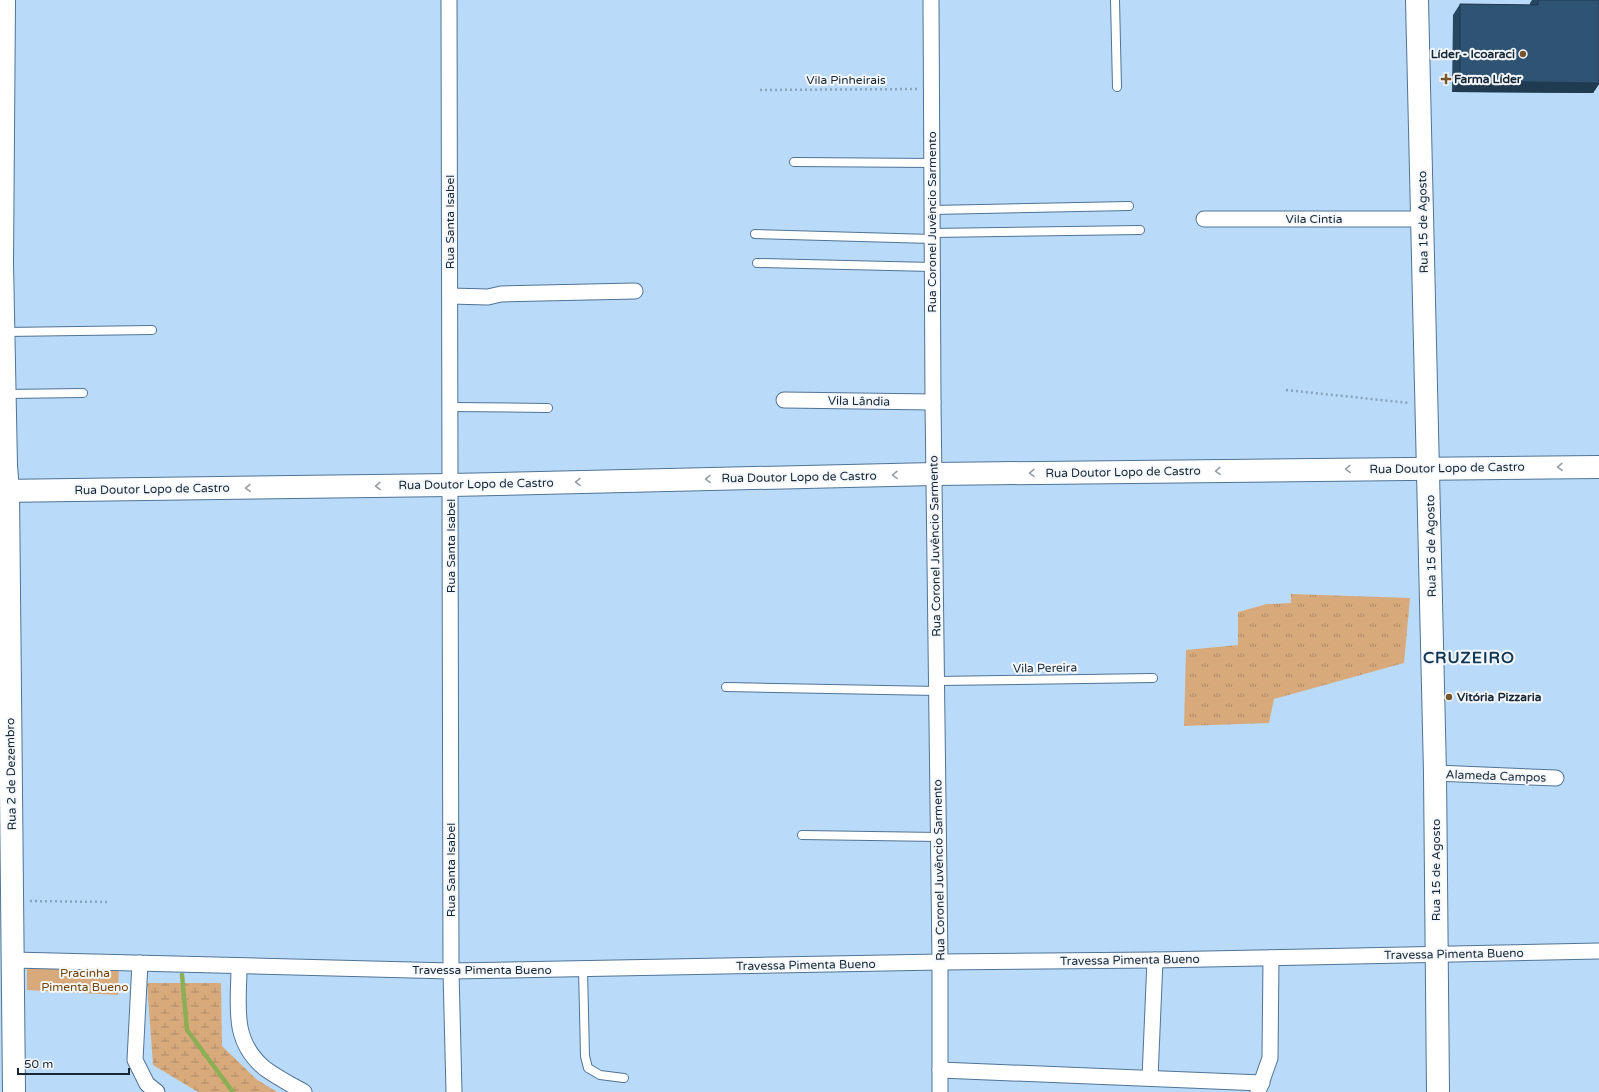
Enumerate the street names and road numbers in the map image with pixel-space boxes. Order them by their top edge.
street label: Vila Pinheirais [806,73,886,87]
street label: Rua Coronel Juvêncio Sarmento [925,131,939,313]
street label: Rua 15 de Agosto [1415,171,1431,273]
street label: Rua Santa Isabel [443,175,457,269]
street label: Vila Cintia [1286,212,1342,226]
street label: Vila Lândia [828,393,890,409]
street label: Rua Coronel Juvêncio Sarmento [926,455,944,637]
street label: Rua Doutor Lopo de Castro [1369,460,1525,476]
street label: Rua Doutor Lopo de Castro [1045,464,1201,480]
street label: Rua Doutor Lopo de Castro [721,469,877,485]
street label: Rua Doutor Lopo de Castro [398,476,554,492]
street label: Rua Doutor Lopo de Castro [74,481,230,497]
street label: Rua 15 de Agosto [1423,495,1439,597]
street label: Rua Santa Isabel [444,499,458,593]
street label: Vila Pereira [1013,660,1077,676]
street label: Rua 2 de Dezembro [3,718,19,830]
street label: Alameda Campos [1445,767,1547,785]
street label: Rua Coronel Juvêncio Sarmento [930,779,948,961]
street label: Rua 15 de Agosto [1429,819,1443,921]
street label: Rua Santa Isabel [444,823,458,917]
street label: Travessa Pimenta Bueno [1384,946,1524,962]
street label: Travessa Pimenta Bueno [1060,952,1200,968]
street label: Travessa Pimenta Bueno [736,957,876,973]
street label: Travessa Pimenta Bueno [412,963,552,977]

